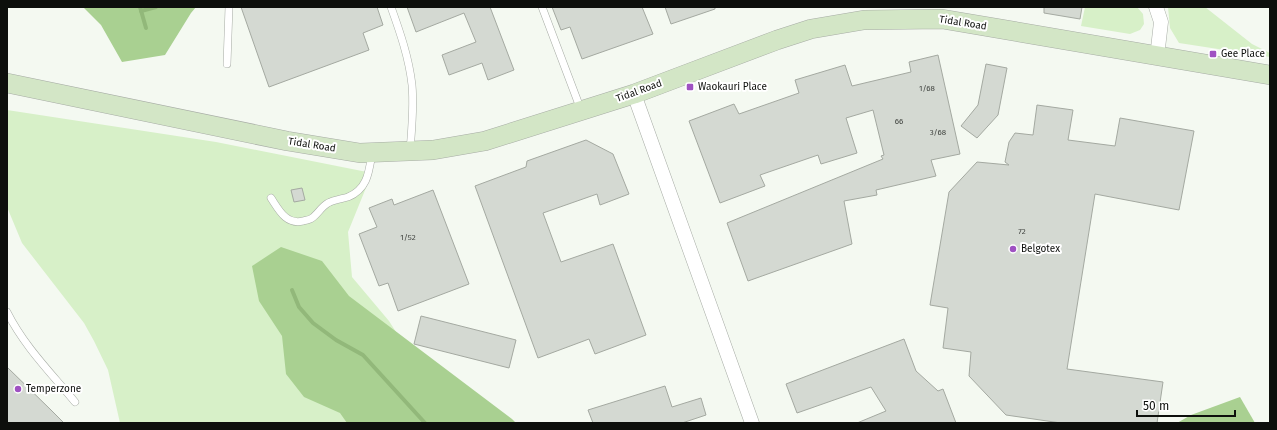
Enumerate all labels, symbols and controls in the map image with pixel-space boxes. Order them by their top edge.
street label: Tidal Road [938,13,988,33]
place label: Gee Place [1221,48,1265,60]
marker: Gee Place [1208,49,1218,59]
street label: Tidal Road [614,77,664,105]
place label: Waokauri Place [698,81,767,93]
marker: Waokauri Place [685,82,695,92]
house number: 1/68 [919,84,936,93]
house number: 66 [895,117,903,126]
house number: 3/68 [930,128,947,137]
street label: Tidal Road [287,135,337,155]
house number: 72 [1018,227,1026,236]
house number: 1/52 [400,233,416,242]
place label: Belgotex [1021,243,1060,255]
marker: Belgotex [1008,244,1018,254]
place label: Temperzone [26,383,81,395]
marker: Temperzone [13,384,23,394]
scale bar [1137,392,1235,418]
text: 50 m [1143,399,1169,413]

